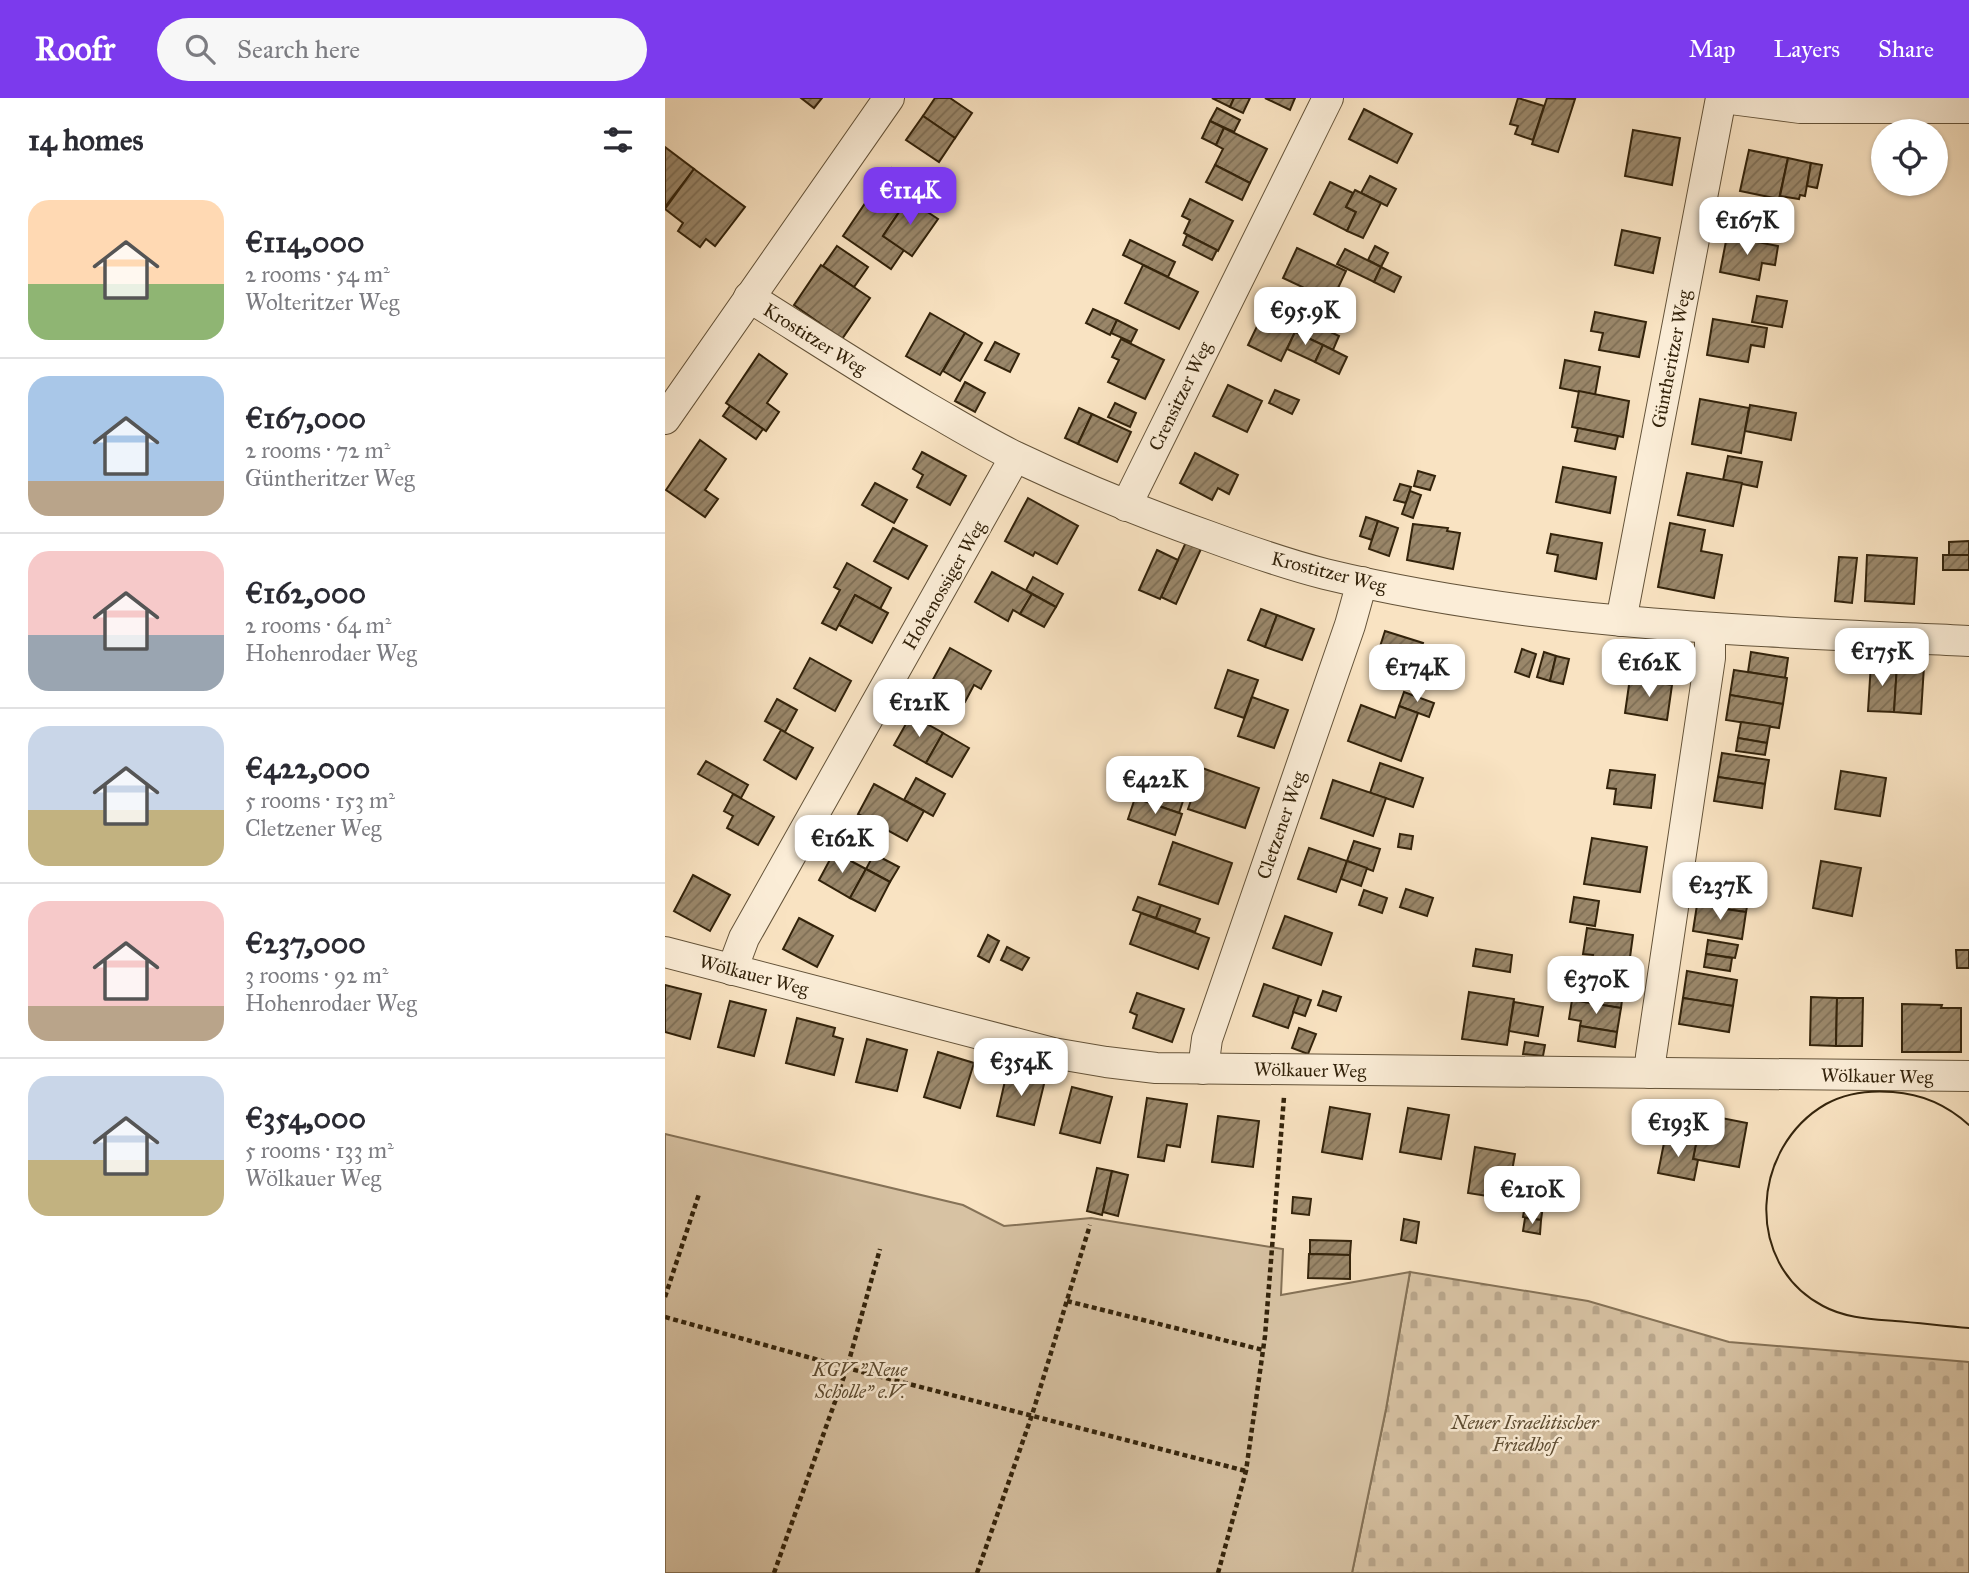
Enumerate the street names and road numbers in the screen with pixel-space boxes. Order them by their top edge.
street label: Güntheritzer Weg [1646,288,1697,430]
street label: Krostitzer Weg [758,298,871,381]
street label: Crensitzer Weg [1144,337,1217,455]
street label: Hohenossiger Weg [898,516,991,654]
street label: Krostitzer Weg [1269,547,1389,598]
street label: Cletzener Weg [1252,768,1311,882]
street label: Wölkauer Weg [696,949,811,1002]
street label: Wölkauer Weg [1254,1058,1367,1083]
street label: Wölkauer Weg [1821,1064,1934,1089]

